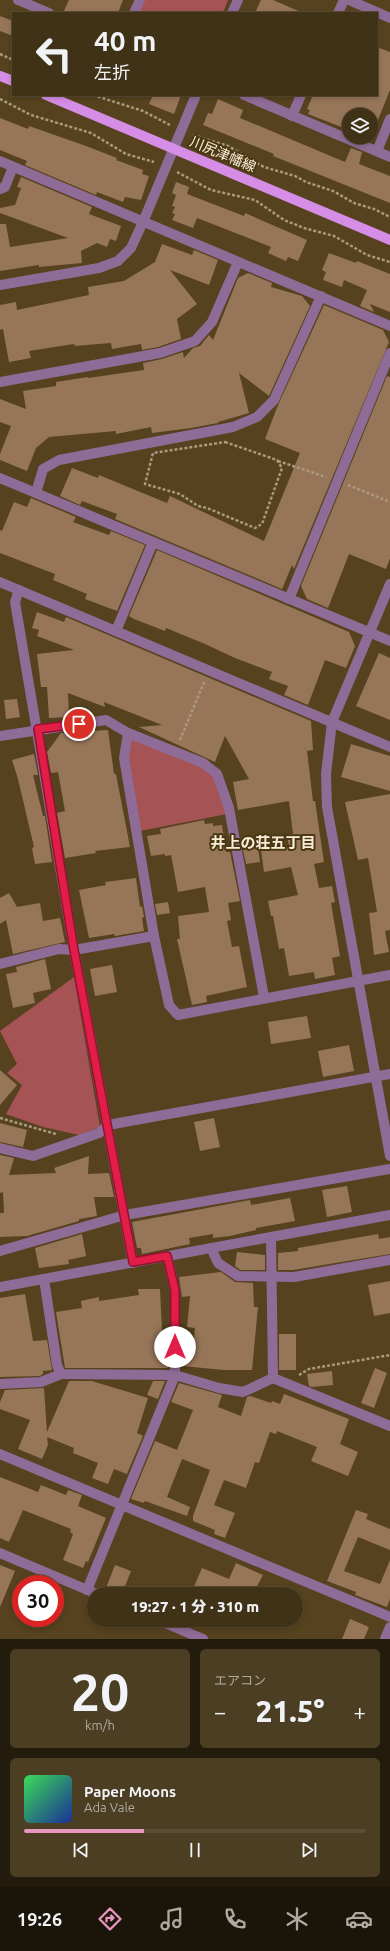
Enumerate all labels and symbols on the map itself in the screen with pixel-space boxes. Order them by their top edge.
street label: 川尻津幡線 [188,133,258,175]
pin [62,707,96,741]
district label: 井上の荘五丁目 [210,834,316,851]
position arrow [154,1326,196,1368]
speed limit sign: 30 [12,1575,64,1627]

